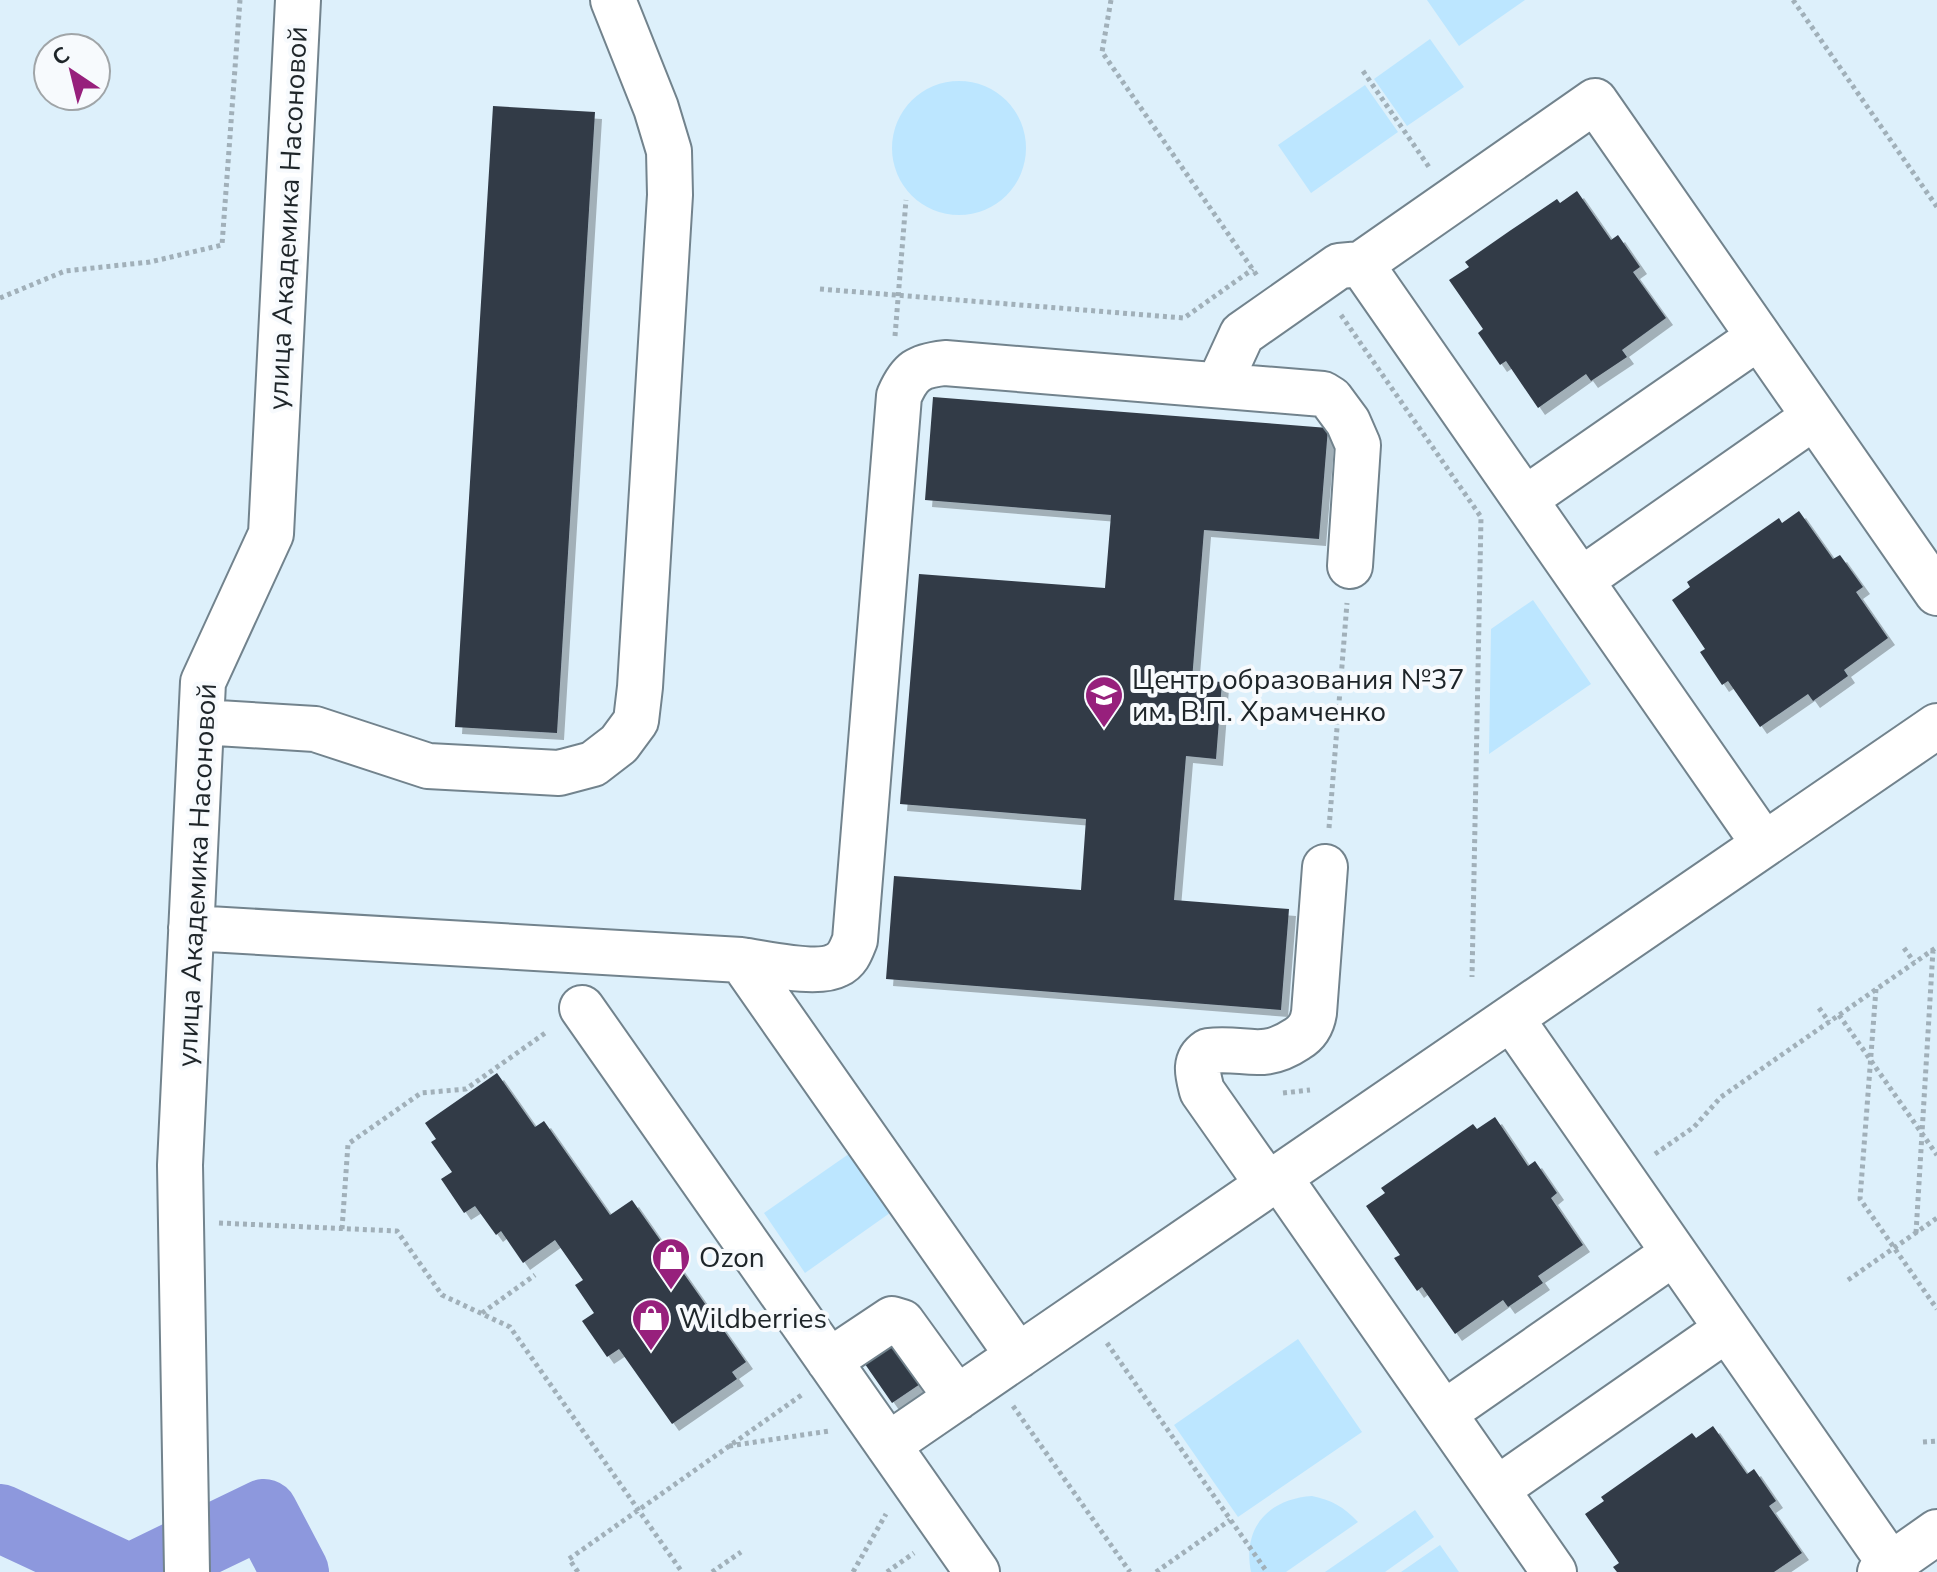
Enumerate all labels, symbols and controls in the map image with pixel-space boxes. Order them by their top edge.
street label: улица Академика Насоновой [259,25,317,411]
north arrow [32,32,112,112]
text: С [46,40,76,73]
place label: Центр образования №37 им. В.П. Храмченко [1132,661,1464,731]
school or university icon: Центр образования №37 им. В.П. Храмченко [1083,674,1125,729]
street label: улица Академика Насоновой [168,682,226,1068]
shop icon: Ozon [650,1236,692,1291]
place label: Ozon [699,1239,765,1277]
shop icon: Wildberries [630,1297,672,1352]
place label: Wildberries [679,1300,827,1338]

